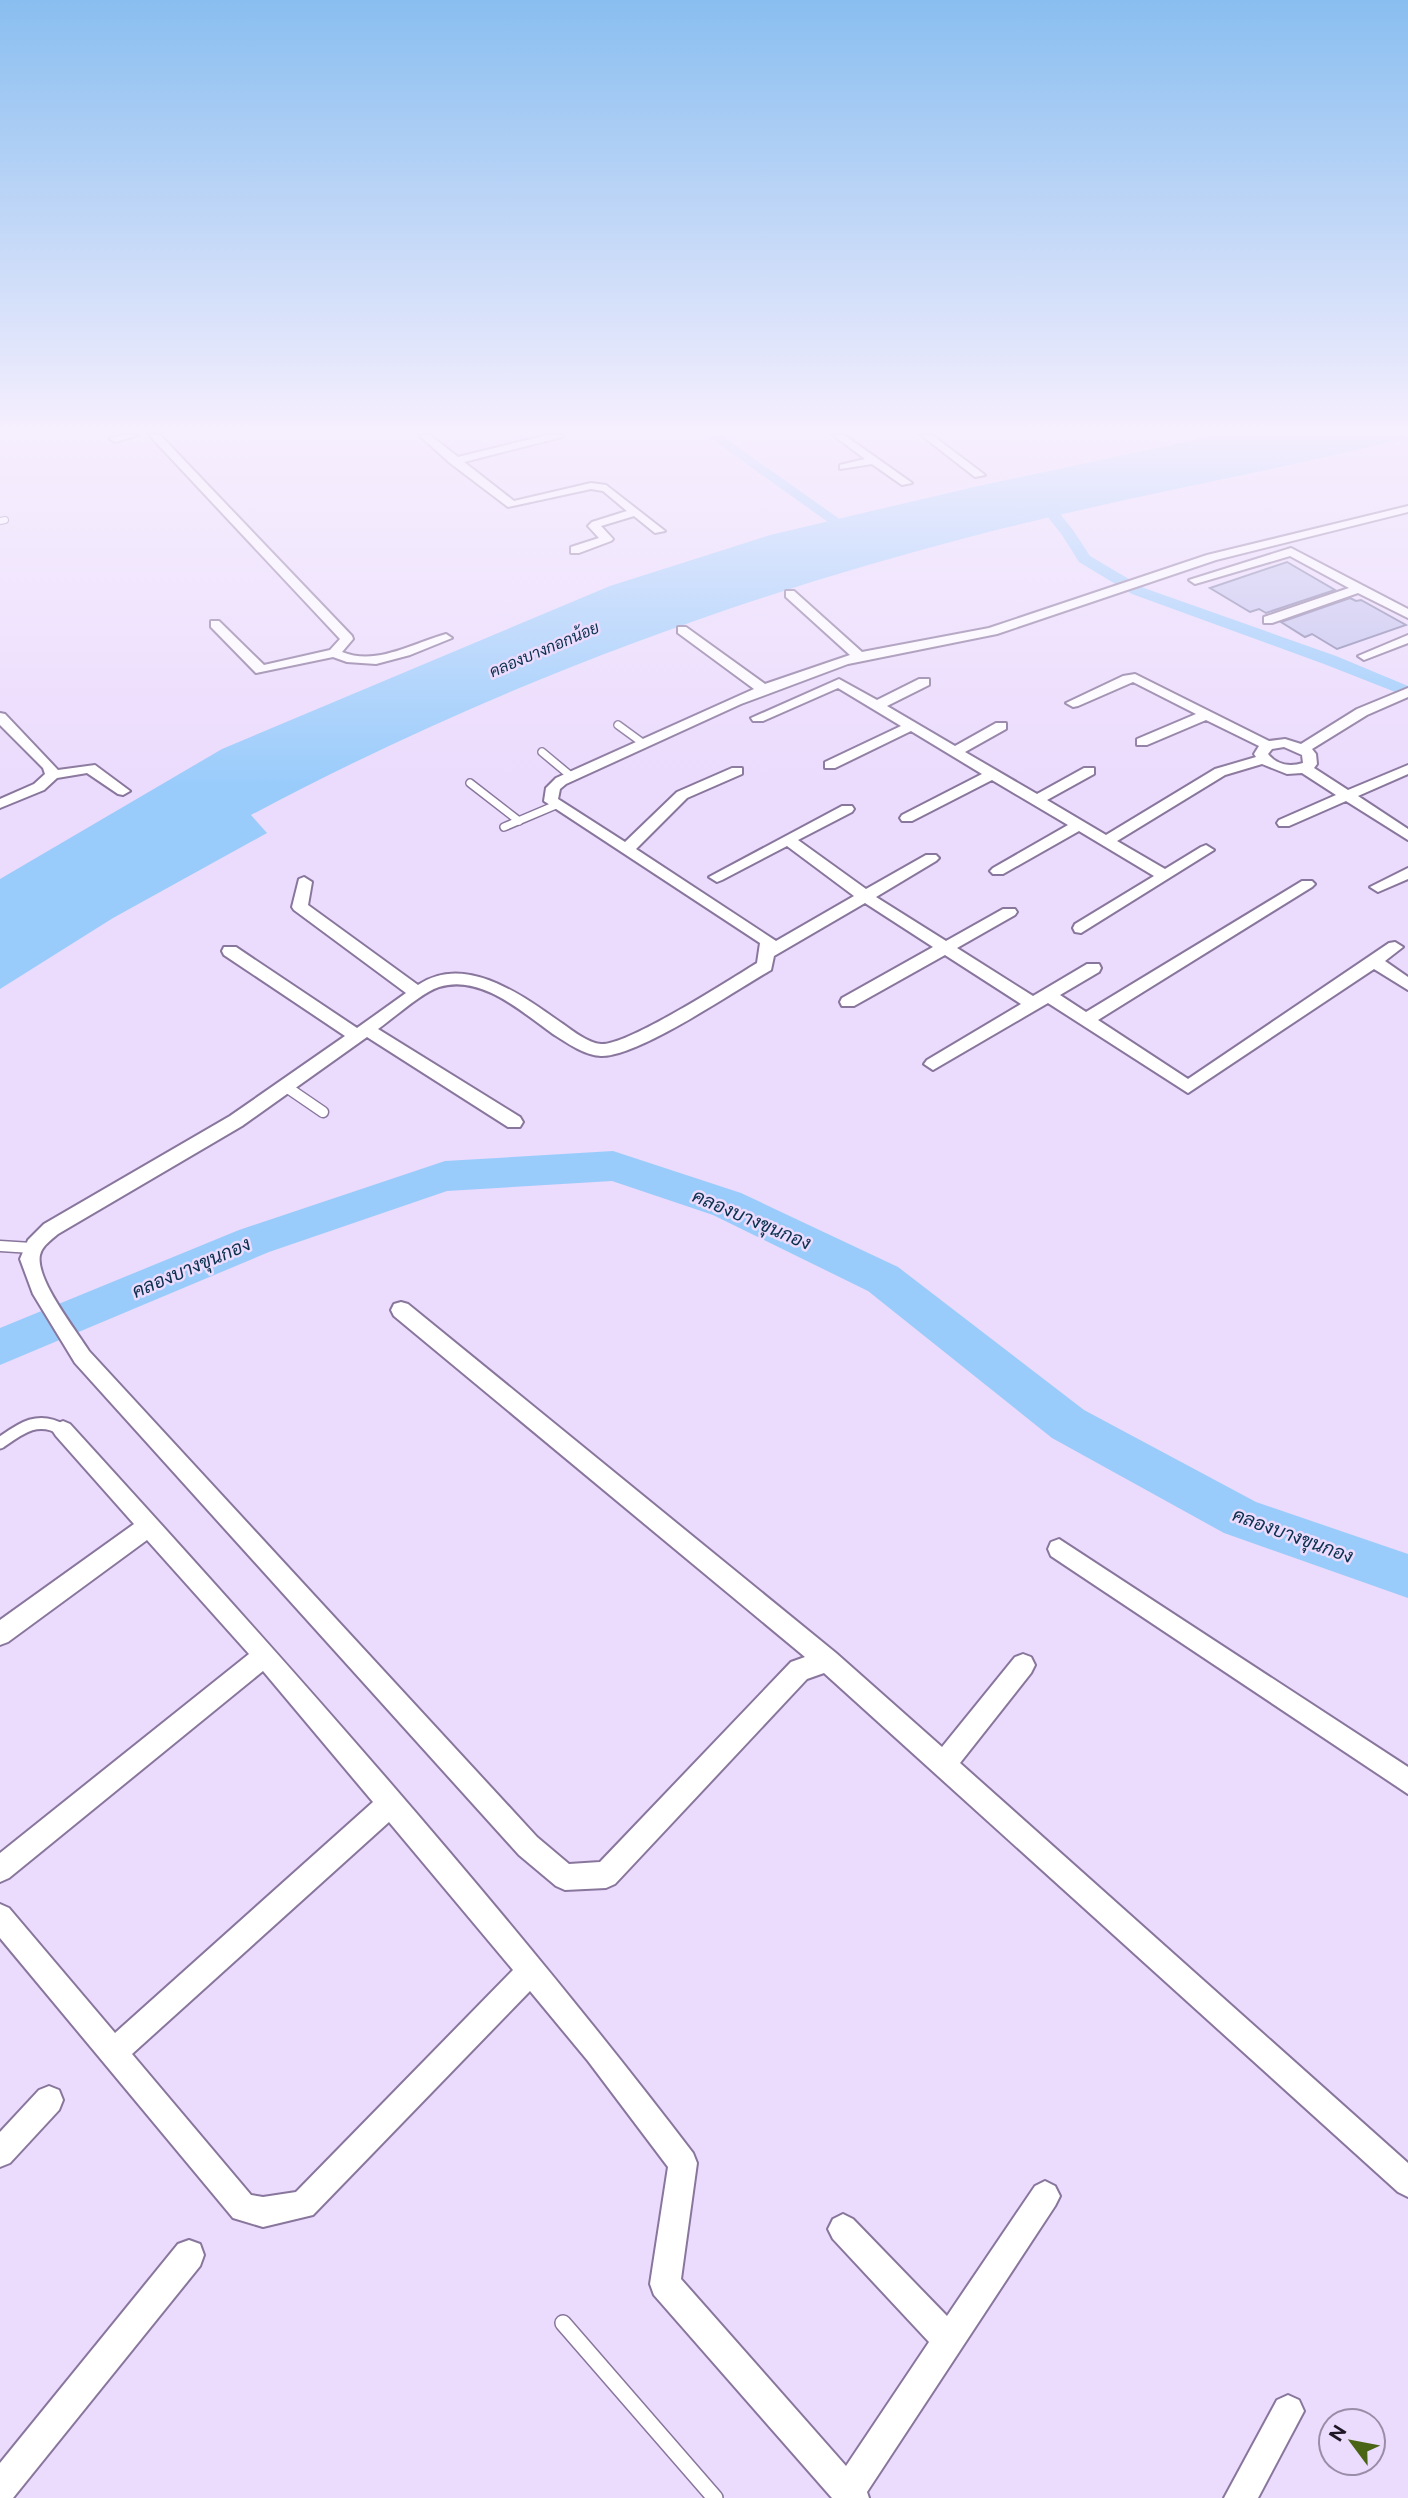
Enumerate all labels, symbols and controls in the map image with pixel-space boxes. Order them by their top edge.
water label: คลองบางกอกน้อย [486,616,602,681]
water label: คลองบางขุนกอง [689,1184,815,1256]
water label: คลองบางขุนกอง [128,1232,255,1304]
water label: คลองบางขุนกอง [1229,1503,1357,1569]
north arrow [1317,2407,1387,2477]
text: N [1324,2421,1351,2445]

